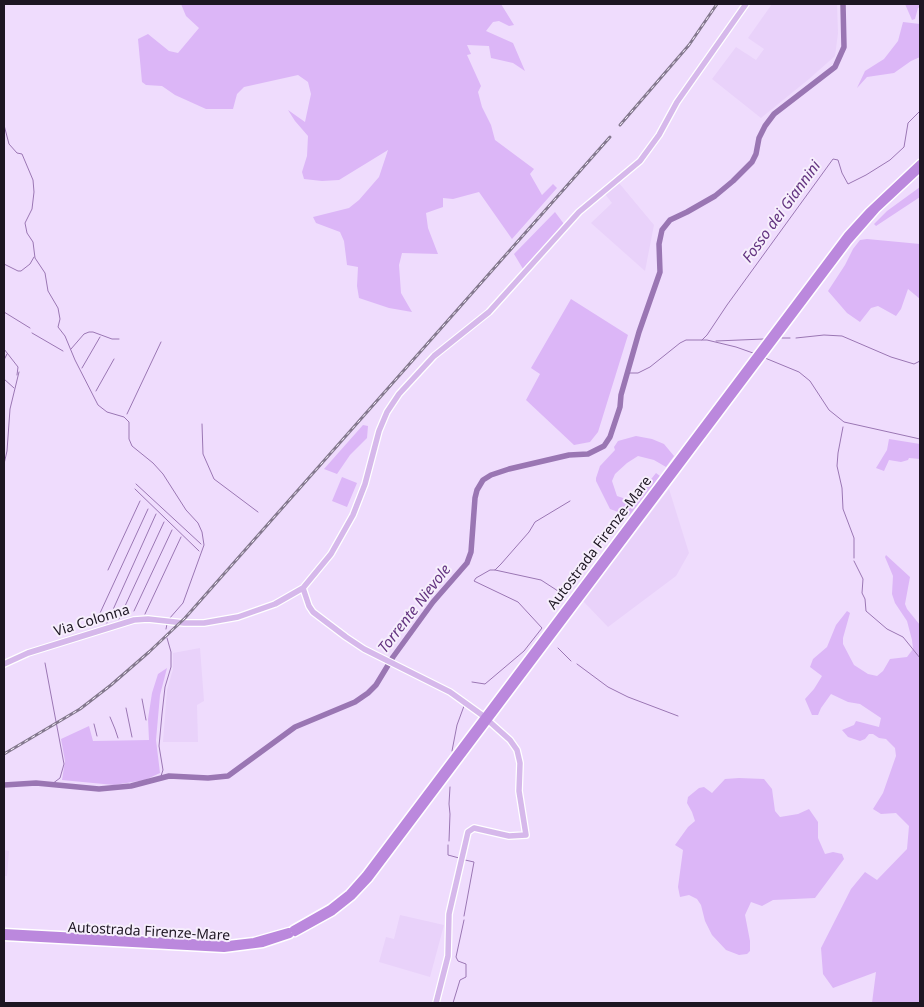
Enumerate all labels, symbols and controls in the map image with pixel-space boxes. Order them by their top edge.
water label: Fosso dei Giannini [739,158,825,266]
street label: Autostrada Firenze-Mare [544,473,656,613]
water label: Torrente Nievole [375,561,455,657]
street label: Via Colonna [52,602,132,640]
street label: Autostrada Firenze-Mare [68,919,230,945]

